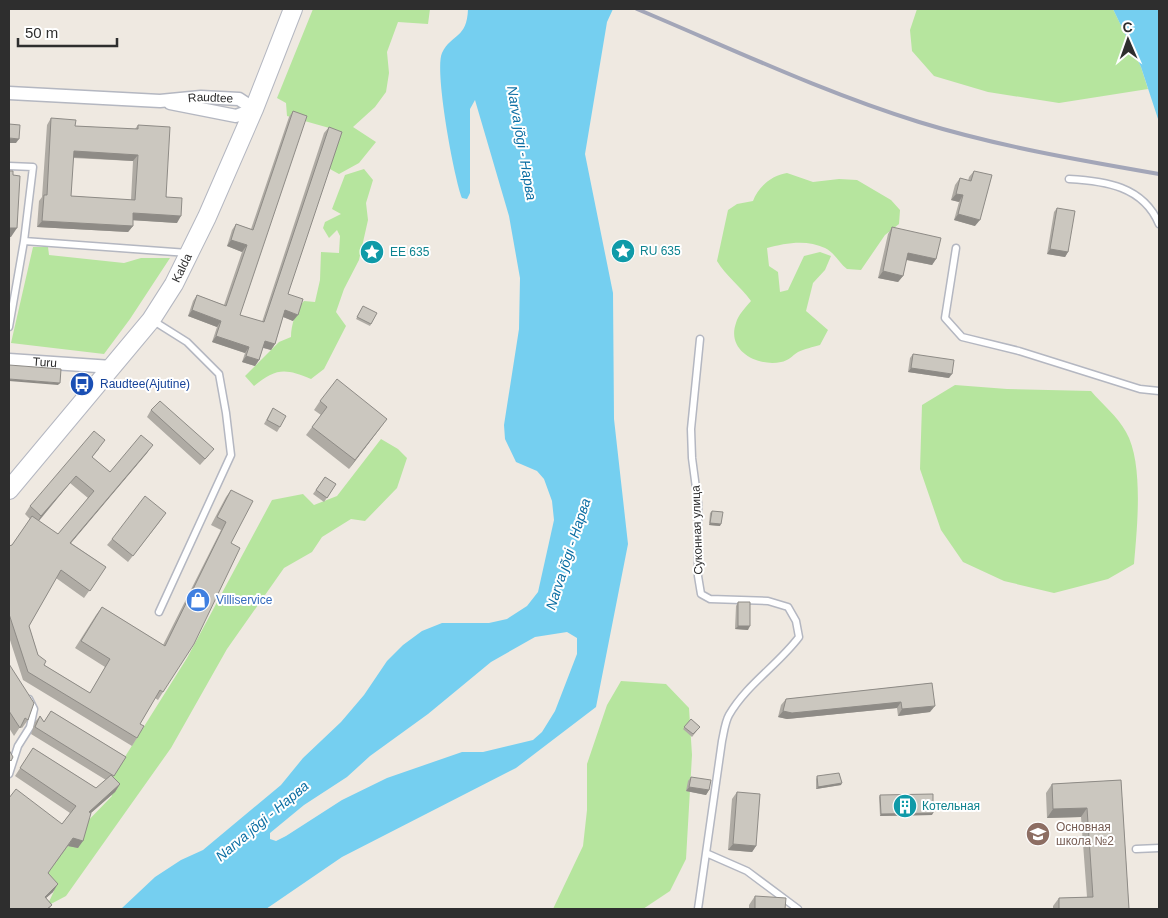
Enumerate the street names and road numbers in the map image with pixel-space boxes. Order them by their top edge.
street label: Raudtee [187,90,234,106]
street label: Kalda [169,251,195,285]
street label: Turu [32,355,57,370]
street label: Суконная улица [688,485,706,575]

